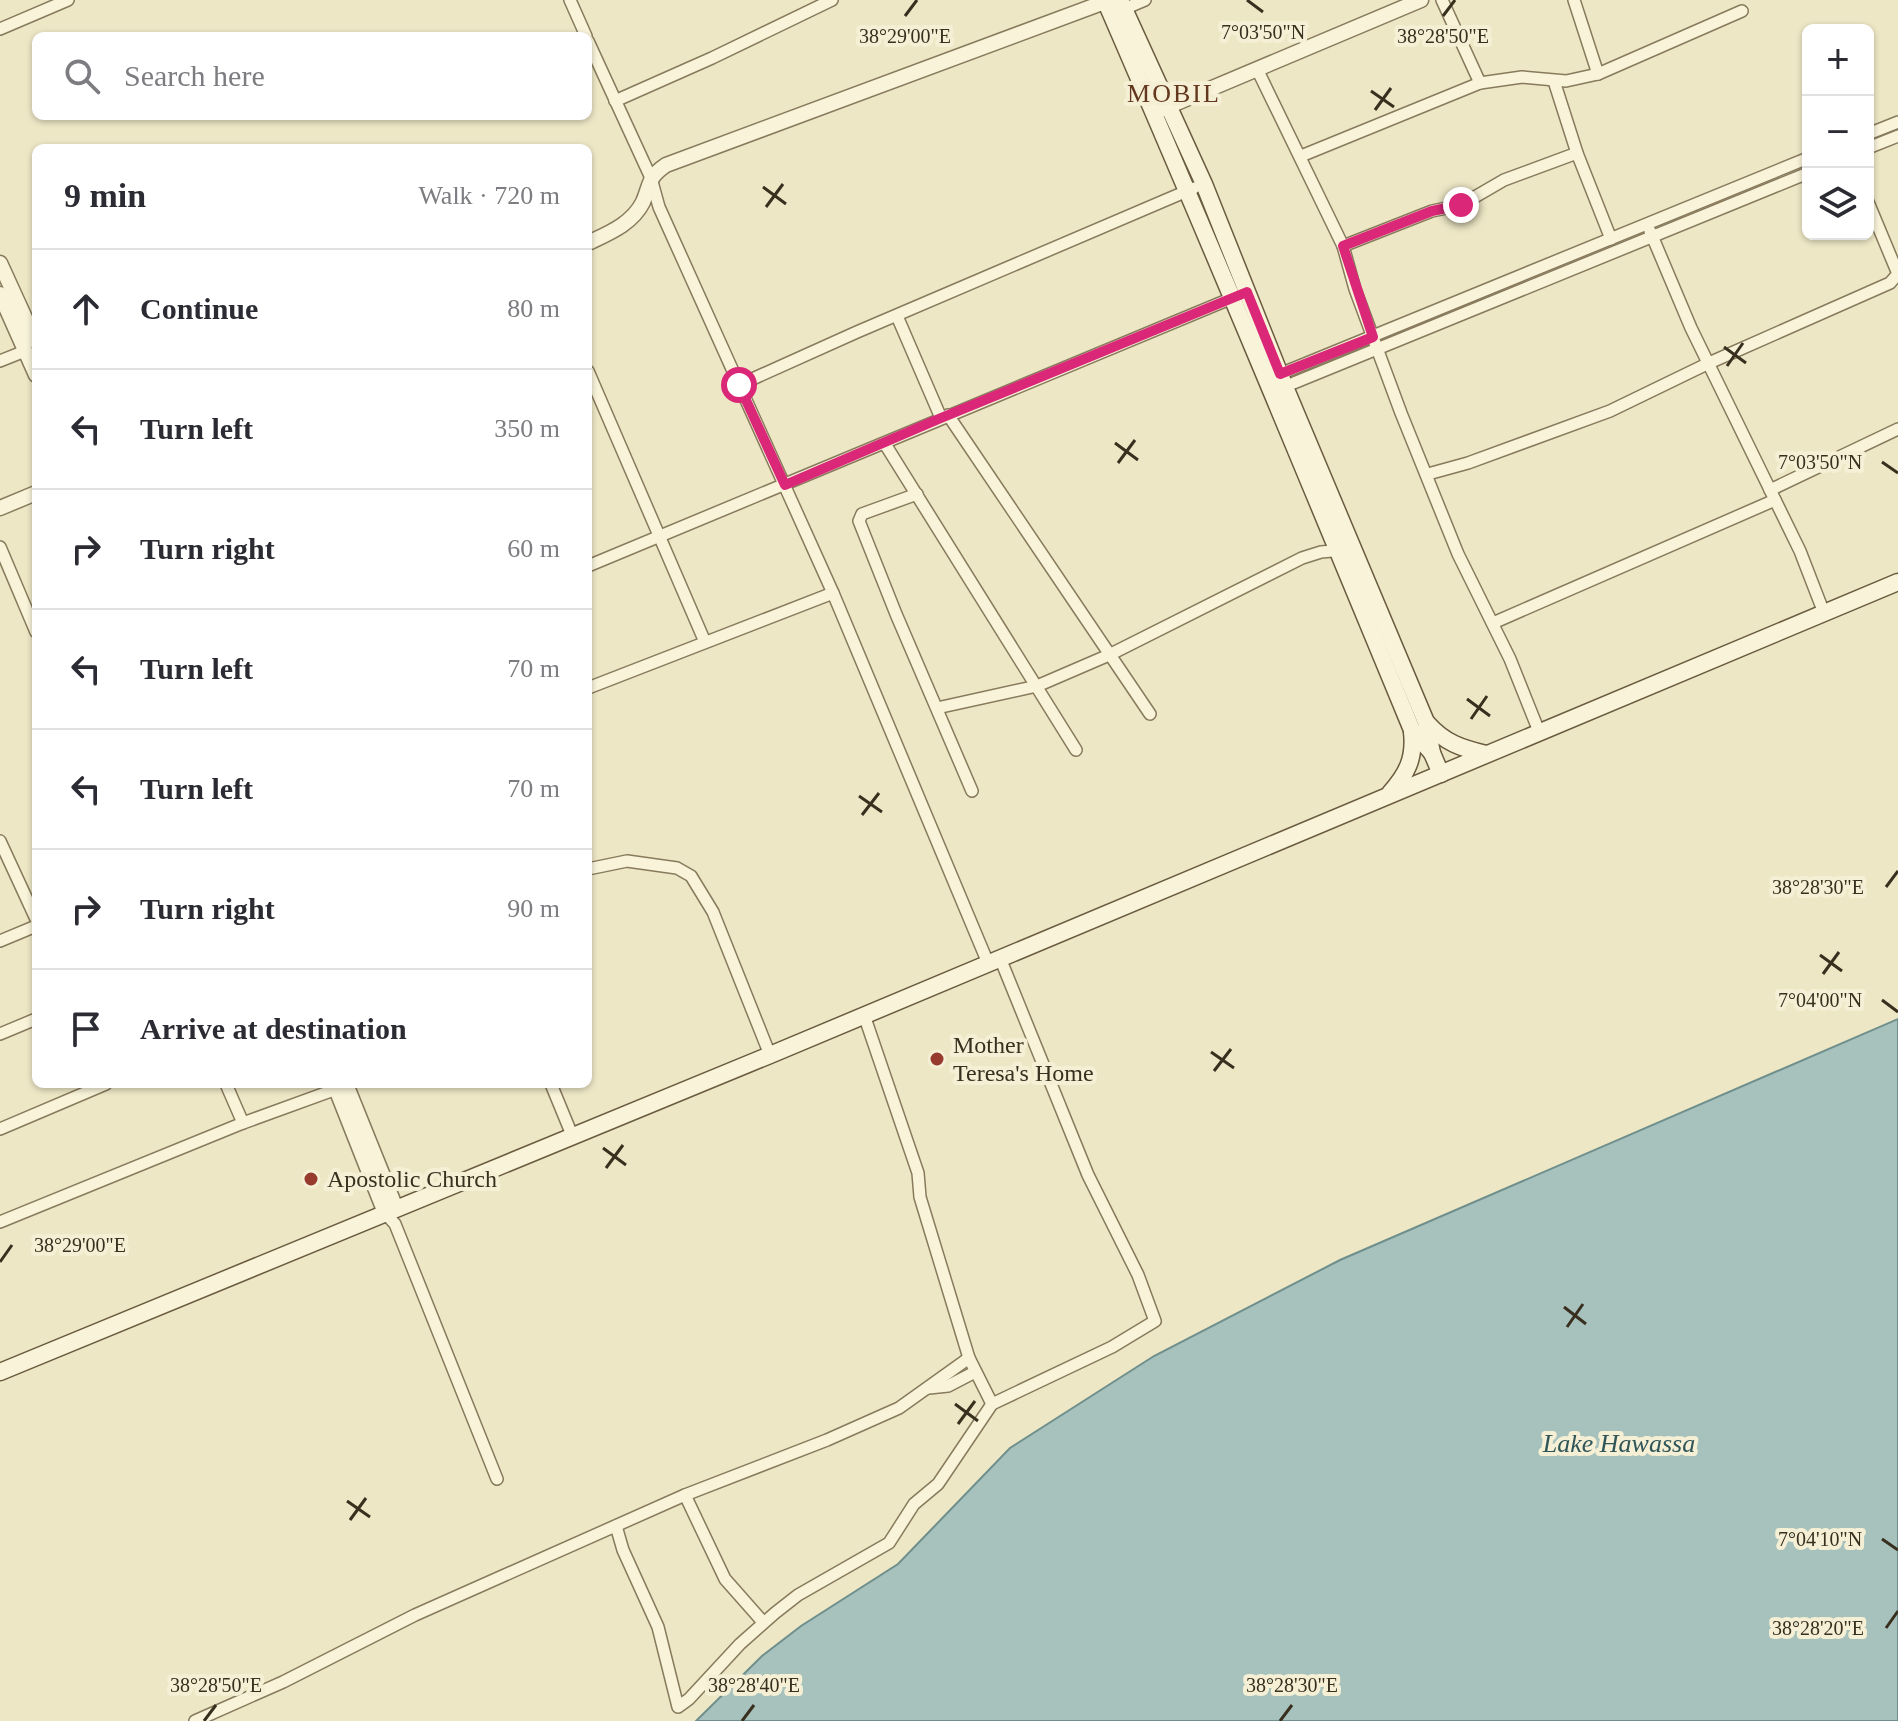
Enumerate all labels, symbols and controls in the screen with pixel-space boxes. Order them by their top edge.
text: 7°03'50"N [1221,21,1305,43]
map controls [1802,24,1874,240]
button: + [1802,24,1874,96]
text: 38°29'00"E [859,25,951,47]
text: 38°28'50"E [1397,25,1489,47]
search box [32,32,592,120]
icon: search [60,54,104,98]
text: Search here [124,59,265,92]
district label: MOBIL [1127,79,1221,108]
button: − [1802,96,1874,168]
button: layers [1802,168,1874,240]
text: 9 min [64,177,146,214]
text: Walk · 720 m [418,181,560,210]
route end [1443,187,1479,223]
icon: ahead [64,287,108,331]
text: Continue [140,292,258,325]
text: 80 m [507,294,560,323]
route start [721,367,757,403]
icon: left [64,407,108,451]
text: Turn left [140,412,253,445]
text: 350 m [494,414,560,443]
text: 7°03'50"N [1778,451,1862,473]
icon: right [64,527,108,571]
text: Turn right [140,532,275,565]
text: 60 m [507,534,560,563]
icon: left [64,647,108,691]
text: Turn left [140,652,253,685]
text: 70 m [507,654,560,683]
icon: left [64,767,108,811]
text: Turn left [140,772,253,805]
text: 70 m [507,774,560,803]
text: 38°28'30"E [1772,876,1864,898]
icon: right [64,887,108,931]
text: Turn right [140,892,275,925]
text: 90 m [507,894,560,923]
text: 7°04'00"N [1778,989,1862,1011]
icon: arrive [64,1007,108,1051]
text: Arrive at destination [140,1012,407,1045]
place label: Mother Teresa's Home [953,1032,1094,1086]
marker: Mother Teresa's Home [928,1050,946,1068]
place label: Apostolic Church [327,1166,497,1192]
marker: Apostolic Church [302,1170,320,1188]
text: 38°29'00"E [34,1234,126,1256]
water label: Lake Hawassa [1542,1429,1695,1458]
text: 7°04'10"N [1778,1528,1862,1550]
text: 38°28'20"E [1772,1617,1864,1639]
text: 38°28'50"E [170,1674,262,1696]
text: 38°28'40"E [708,1674,800,1696]
text: 38°28'30"E [1246,1674,1338,1696]

